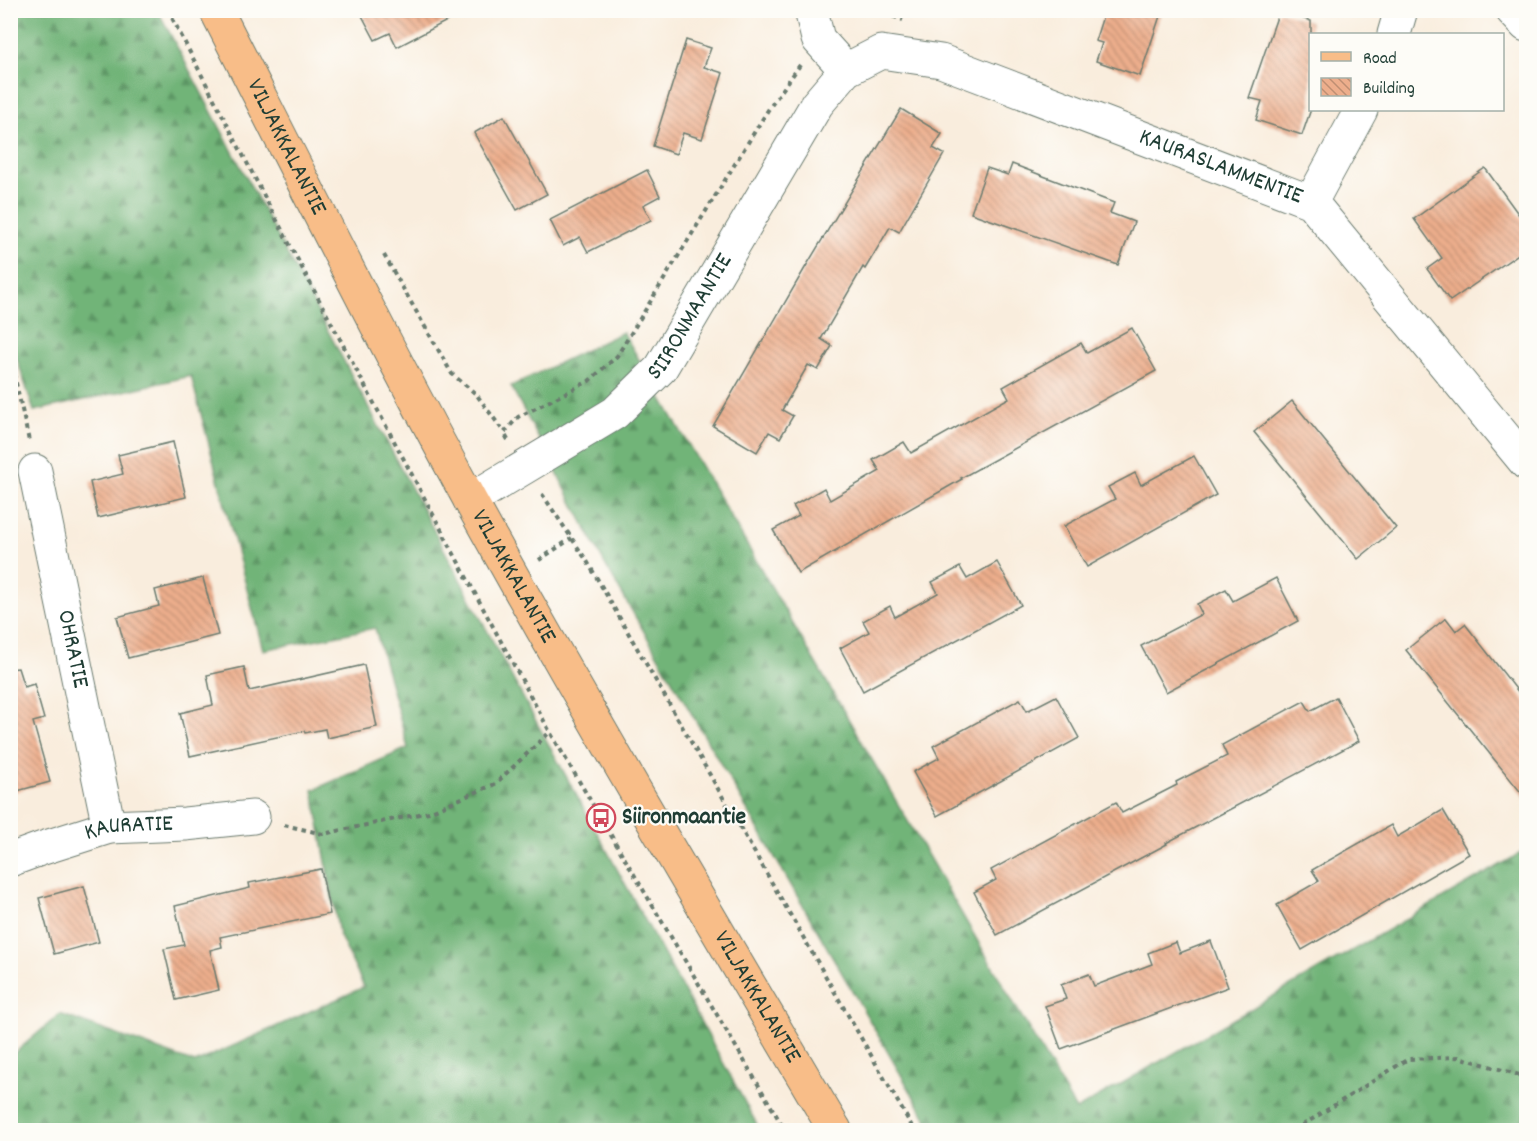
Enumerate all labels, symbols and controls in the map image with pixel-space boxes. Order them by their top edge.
legend [1309,33,1504,111]
text: Road [1363,47,1397,72]
street label: VILJAKKALANTIE [237,73,335,221]
text: Building [1363,77,1415,102]
street label: KAURASLAMMENTIE [1134,121,1308,214]
street label: SIIRONMAANTIE [640,247,742,389]
street label: VILJAKKALANTIE [462,504,564,650]
street label: OHRATIE [47,607,97,691]
place label: Siironmaantie [622,801,746,835]
bus stop icon: Siironmaantie [585,802,617,834]
street label: KAURATIE [80,807,174,851]
street label: VILJAKKALANTIE [704,925,809,1070]

